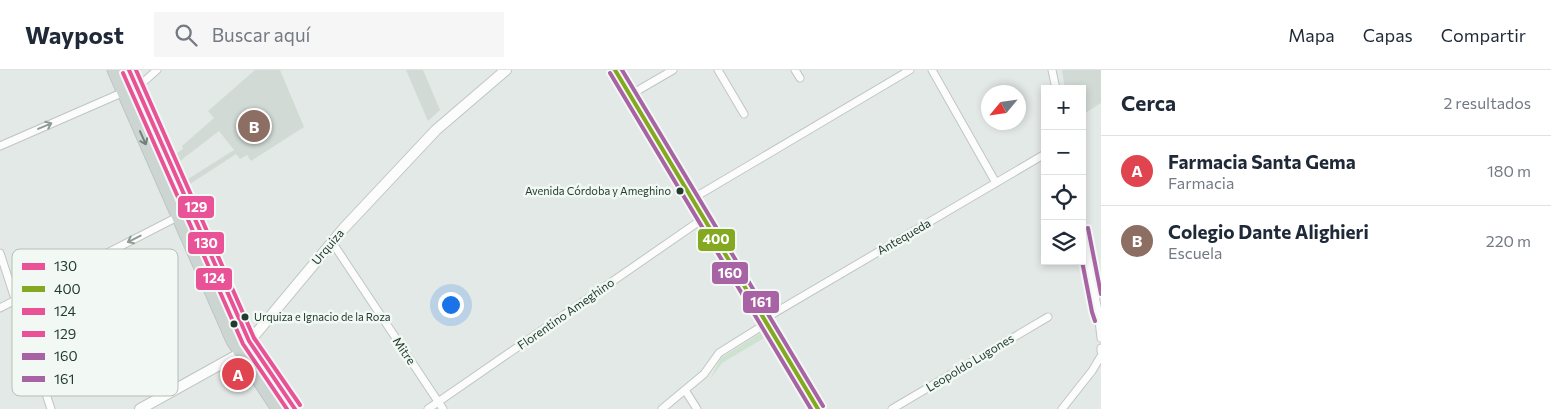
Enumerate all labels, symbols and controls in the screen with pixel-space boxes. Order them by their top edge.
search box [154,12,504,57]
text: Waypost [25,20,124,49]
icon: search [172,21,200,49]
text: Buscar aquí [212,23,310,46]
text: Mapa [1288,24,1335,46]
text: Capas [1363,24,1413,46]
text: Compartir [1441,24,1526,46]
north arrow [981,85,1026,130]
map controls [1041,85,1086,265]
button: + [1041,85,1086,130]
text: Cerca [1121,90,1176,115]
text: 2 resultados [1443,93,1531,112]
pin: B [238,107,270,145]
one-way arrow [37,121,52,131]
one-way arrow [138,130,148,145]
button: − [1041,130,1086,175]
text: Farmacia Santa Gema [1168,150,1356,173]
text: A [1131,161,1143,180]
text: 180 m [1487,161,1531,180]
text: Farmacia [1168,173,1234,192]
button: locate [1041,175,1086,220]
place label: Avenida Córdoba y Ameghino [525,184,671,197]
marker: Avenida Córdoba y Ameghino [675,186,685,196]
line badge: 129 [177,195,215,219]
text: 129 [185,198,208,215]
street label: Antequeda [874,215,933,257]
button: layers [1041,220,1086,265]
text: Colegio Dante Alighieri [1168,220,1369,243]
street label: Urquiza [308,226,346,267]
line badge: 400 [697,228,736,252]
text: 400 [702,230,730,247]
line badge: 130 [187,231,225,255]
text: B [1132,231,1142,250]
text: 220 m [1486,231,1531,250]
text: 130 [194,234,218,251]
one-way arrow [127,235,142,244]
text: Escuela [1168,243,1222,262]
legend [12,249,178,396]
text: 130 [54,257,77,274]
line badge: 160 [711,261,749,285]
text: 160 [718,264,742,281]
line badge: 124 [195,267,233,291]
text: 124 [203,269,226,286]
street label: Florentino Ameghino [514,275,616,352]
text: 400 [54,280,81,297]
line badge: 161 [742,290,780,314]
your location [438,292,464,318]
text: 161 [750,293,772,310]
text: 124 [54,302,77,319]
place label: Urquiza e Ignacio de la Roza [254,310,391,323]
marker: Urquiza e Ignacio de la Roza [240,312,250,322]
unlabelled marker [229,319,239,329]
text: 129 [54,325,76,342]
street label: Leopoldo Lugones [923,330,1016,394]
street label: Mitre [391,334,419,367]
text: 160 [54,347,78,364]
pin: A [222,355,254,393]
text: 161 [54,370,74,387]

